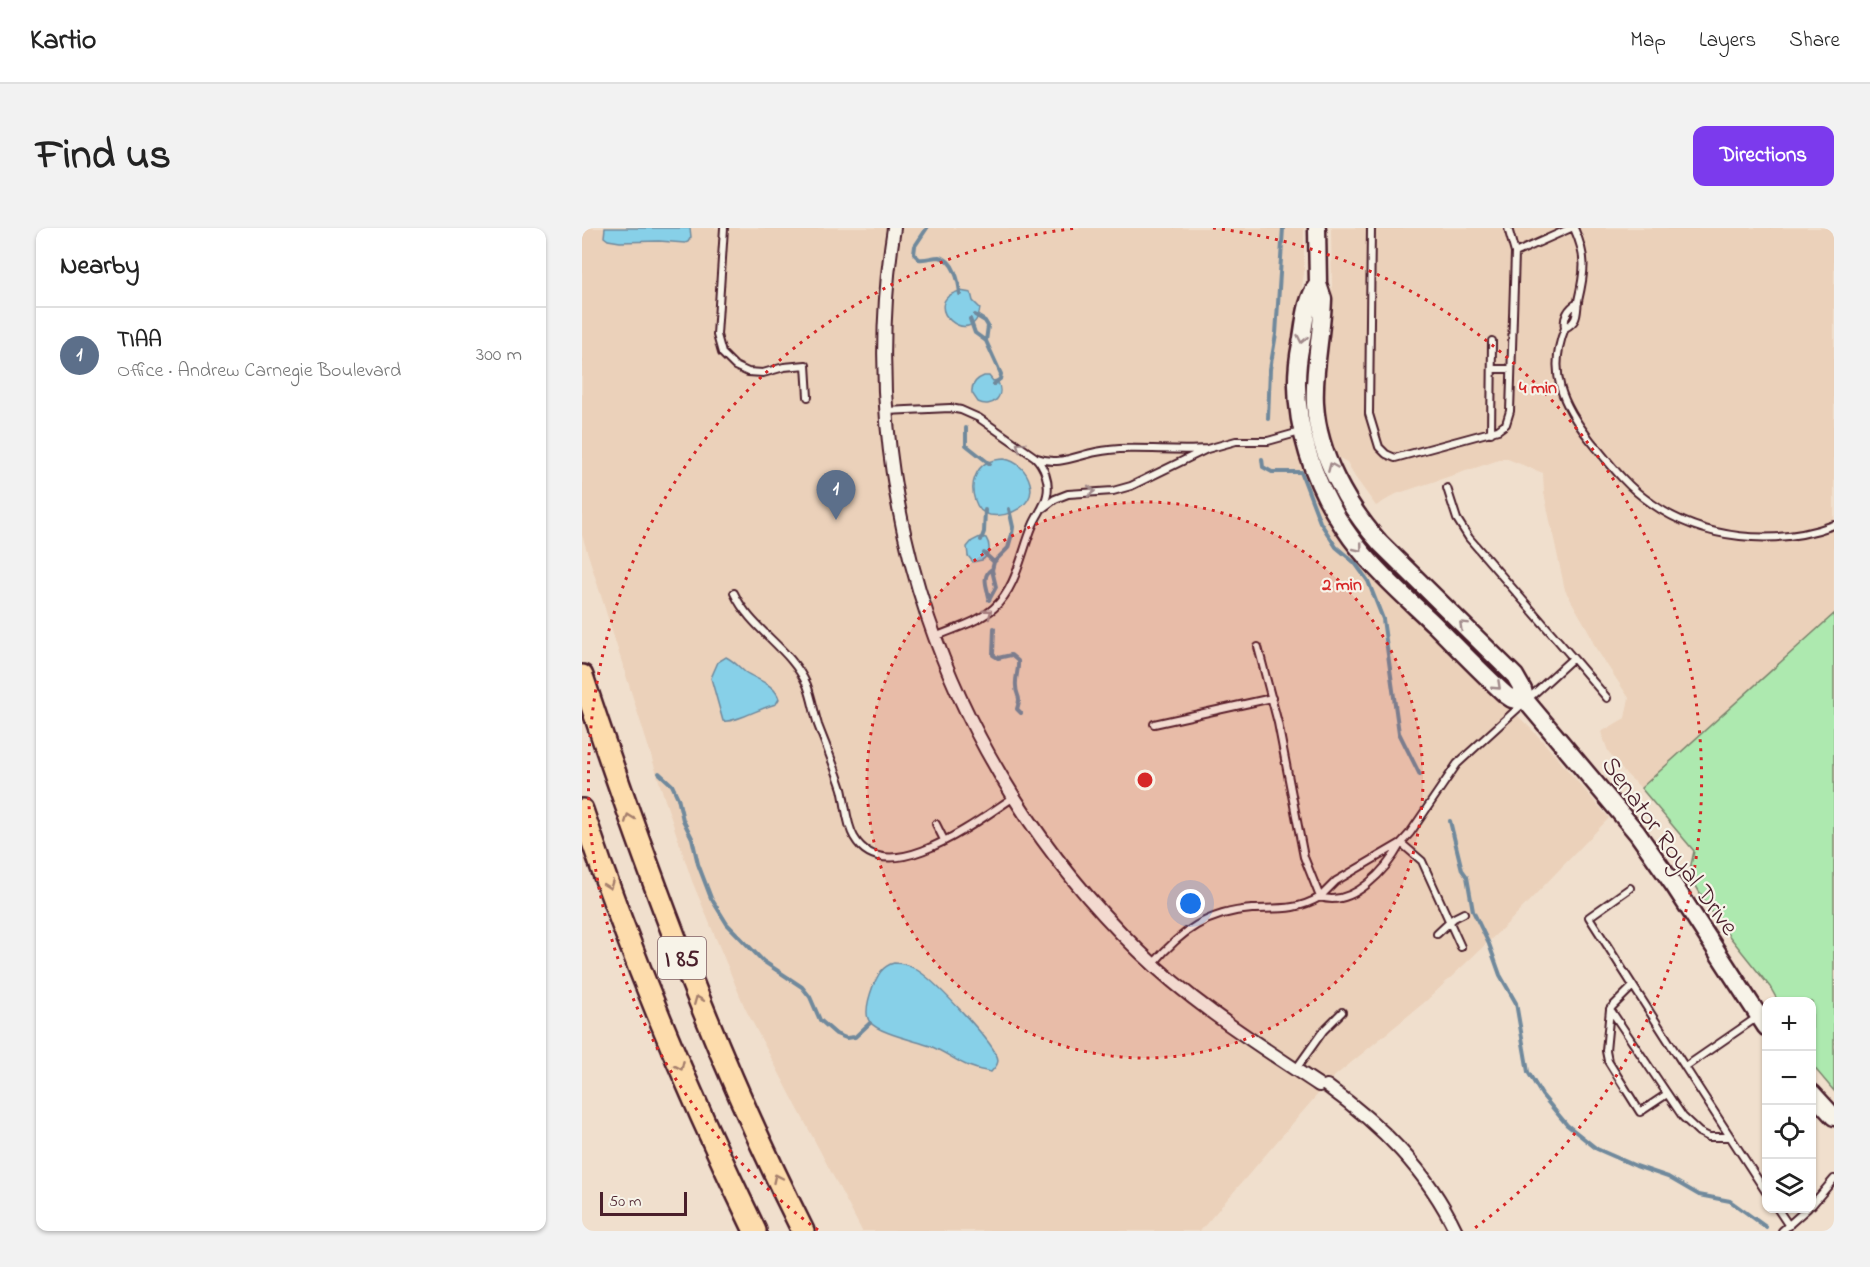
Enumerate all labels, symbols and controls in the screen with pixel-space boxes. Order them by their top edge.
text: Kartio [30,21,96,62]
text: Map [1630,26,1666,56]
text: Layers [1699,26,1756,56]
text: Share [1789,26,1840,56]
text: Find us [36,126,171,187]
button: Directions [1693,126,1834,186]
text: Nearby [60,248,139,286]
text: TIAA [117,325,162,357]
one-way arrow [1296,334,1309,344]
text: 1 [76,341,83,370]
text: 300 m [476,341,522,370]
text: Office · Andrew Carnegie Boulevard [117,357,401,386]
text: 4 min [1519,376,1557,402]
one-way arrow [1015,442,1026,453]
one-way arrow [1327,462,1339,473]
pin: 1 [816,470,856,520]
one-way arrow [1086,485,1095,497]
one-way arrow [1352,542,1363,553]
text: 2 min [1321,573,1362,599]
one-way arrow [981,609,992,620]
one-way arrow [1460,621,1471,632]
one-way arrow [1490,679,1501,690]
street label: Senator Royal Drive [1590,749,1747,945]
centre of rings [1135,770,1155,790]
one-way arrow [624,813,637,823]
one-way arrow [601,879,614,890]
your location [1176,889,1205,918]
road number: I 85 [658,937,706,979]
one-way arrow [693,995,705,1006]
map controls [1762,997,1816,1213]
button: + [1762,997,1816,1051]
button: − [1762,1051,1816,1105]
one-way arrow [673,1060,685,1071]
button: locate [1762,1105,1816,1159]
button: layers [1762,1159,1816,1213]
one-way arrow [773,1174,785,1185]
scale bar [600,1189,687,1216]
text: 50 m [609,1190,641,1214]

